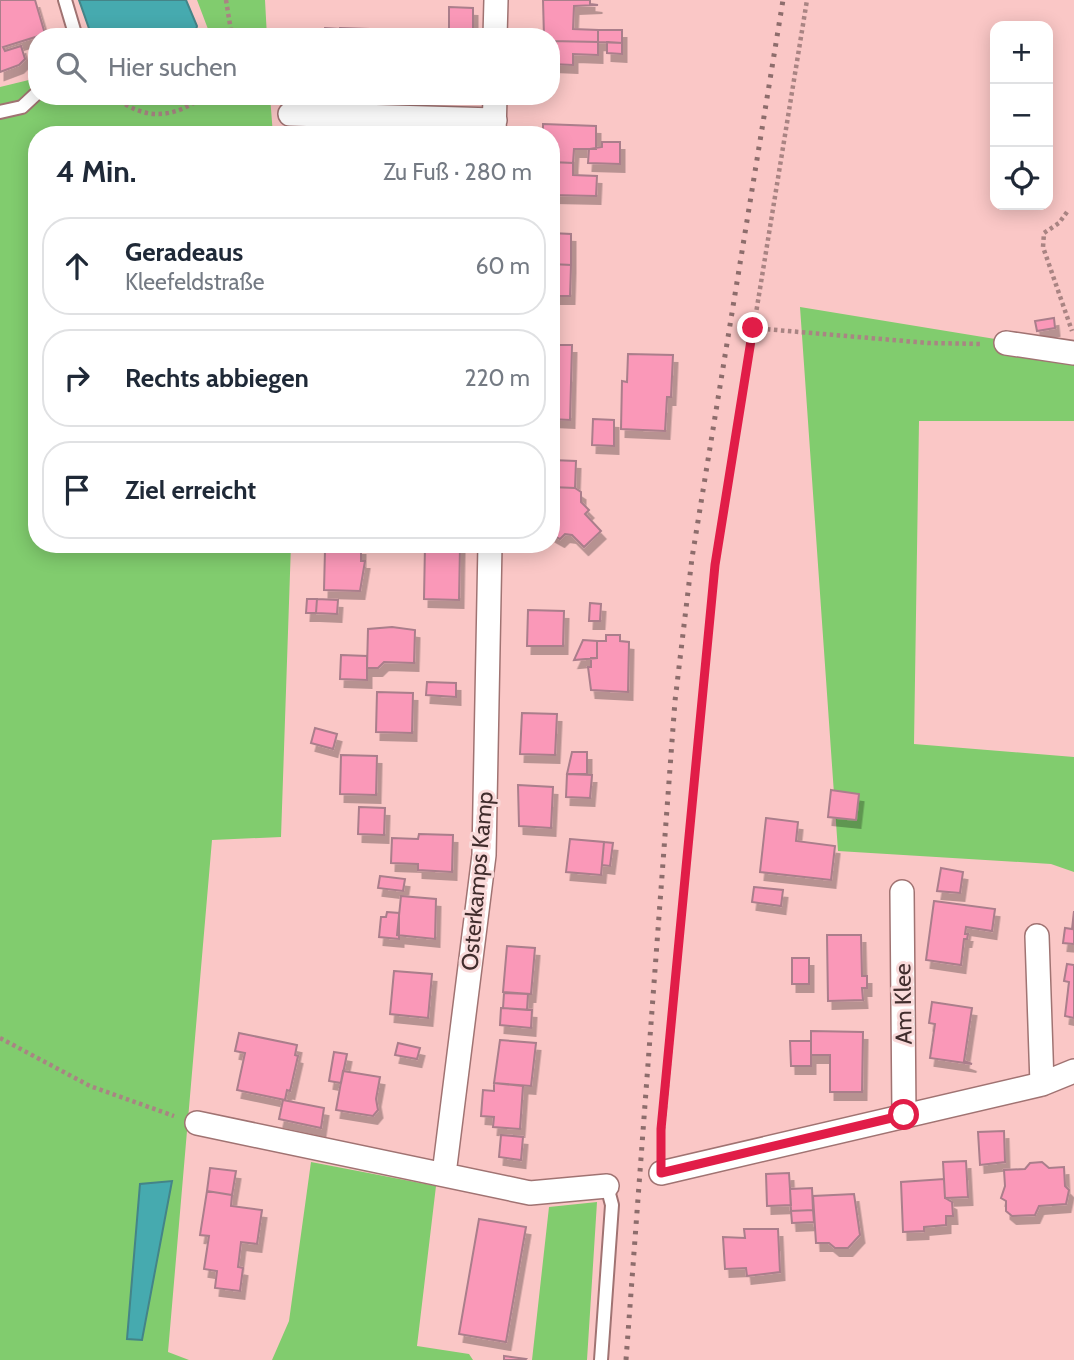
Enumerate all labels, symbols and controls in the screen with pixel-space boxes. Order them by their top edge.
map controls [990,21,1053,210]
button: + [990,21,1053,84]
search box [28,28,560,105]
icon: search [52,48,90,86]
text: Hier suchen [108,51,237,83]
button: − [990,84,1053,147]
button: locate [990,147,1053,210]
text: 4 Min. [56,153,137,190]
text: Zu Fuß · 280 m [383,158,532,186]
text: Geradeaus [125,236,243,268]
icon: ahead [58,247,96,285]
text: 60 m [476,252,530,280]
text: Kleefeldstraße [125,268,264,296]
route end [737,312,768,343]
icon: right [58,359,96,397]
text: Rechts abbiegen [125,362,309,394]
text: 220 m [464,364,530,392]
icon: arrive [58,471,96,509]
text: Ziel erreicht [125,474,256,506]
street label: Osterkamps Kamp [455,790,499,972]
street label: Am Klee [888,963,918,1045]
route start [888,1099,919,1130]

